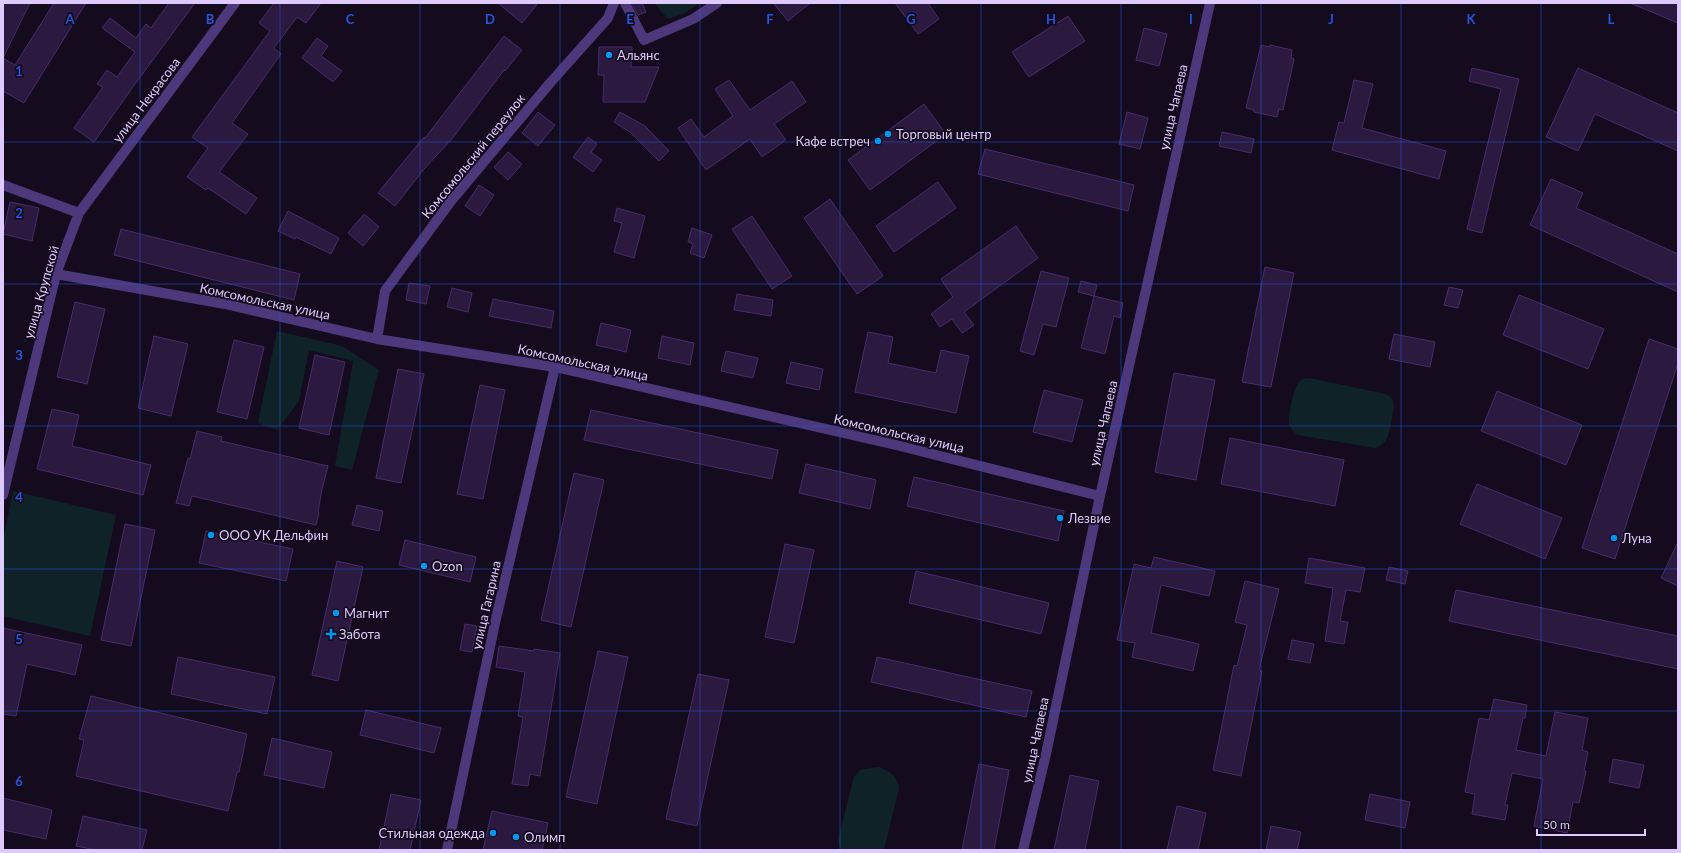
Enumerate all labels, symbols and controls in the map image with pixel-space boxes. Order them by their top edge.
text: A [64,11,75,27]
text: B [206,11,215,27]
text: C [346,11,355,27]
text: D [485,11,495,27]
text: E [626,11,634,27]
text: F [766,11,774,27]
text: G [906,11,916,27]
text: H [1046,11,1056,27]
text: I [1189,11,1193,27]
text: J [1328,11,1334,27]
text: K [1467,11,1477,27]
text: L [1608,11,1615,27]
place label: Альянс [617,47,660,63]
marker: Альянс [604,50,614,60]
street label: улица Некрасова [109,54,183,146]
text: 1 [15,63,23,79]
street label: улица Чапаева [1155,63,1191,151]
street label: Комсомольский переулок [418,90,528,221]
place label: Торговый центр [896,126,992,142]
marker: Торговый центр [883,129,893,139]
place label: Кафе встреч [795,133,870,149]
marker: Кафе встреч [873,136,883,146]
text: 2 [15,205,23,221]
street label: улица Крупской [20,244,62,340]
street label: Комсомольская улица [198,279,332,323]
street label: Комсомольская улица [516,340,650,384]
text: 3 [15,347,23,363]
street label: улица Чапаева [1085,379,1121,467]
street label: Комсомольская улица [832,410,966,456]
text: 4 [15,489,23,505]
place label: Лезвие [1067,510,1111,526]
marker: Лезвие [1055,513,1065,523]
place label: ООО УК Дельфин [219,527,328,543]
marker: ООО УК Дельфин [206,530,216,540]
place label: Луна [1621,530,1652,546]
marker: Луна [1609,533,1619,543]
place label: Ozon [432,558,463,574]
street label: улица Гагарина [468,559,504,651]
marker: Ozon [419,561,429,571]
place label: Магнит [344,605,390,621]
marker: Магнит [331,608,341,618]
place label: Забота [339,626,381,642]
marker: Забота [326,629,336,639]
text: 5 [15,631,23,647]
street label: улица Чапаева [1018,696,1052,784]
text: 6 [15,773,23,789]
scale bar [1537,811,1645,837]
text: 50 m [1543,817,1570,832]
place label: Стильная одежда [379,825,485,841]
marker: Стильная одежда [488,828,498,838]
place label: Олимп [524,829,565,845]
marker: Олимп [511,832,521,842]

